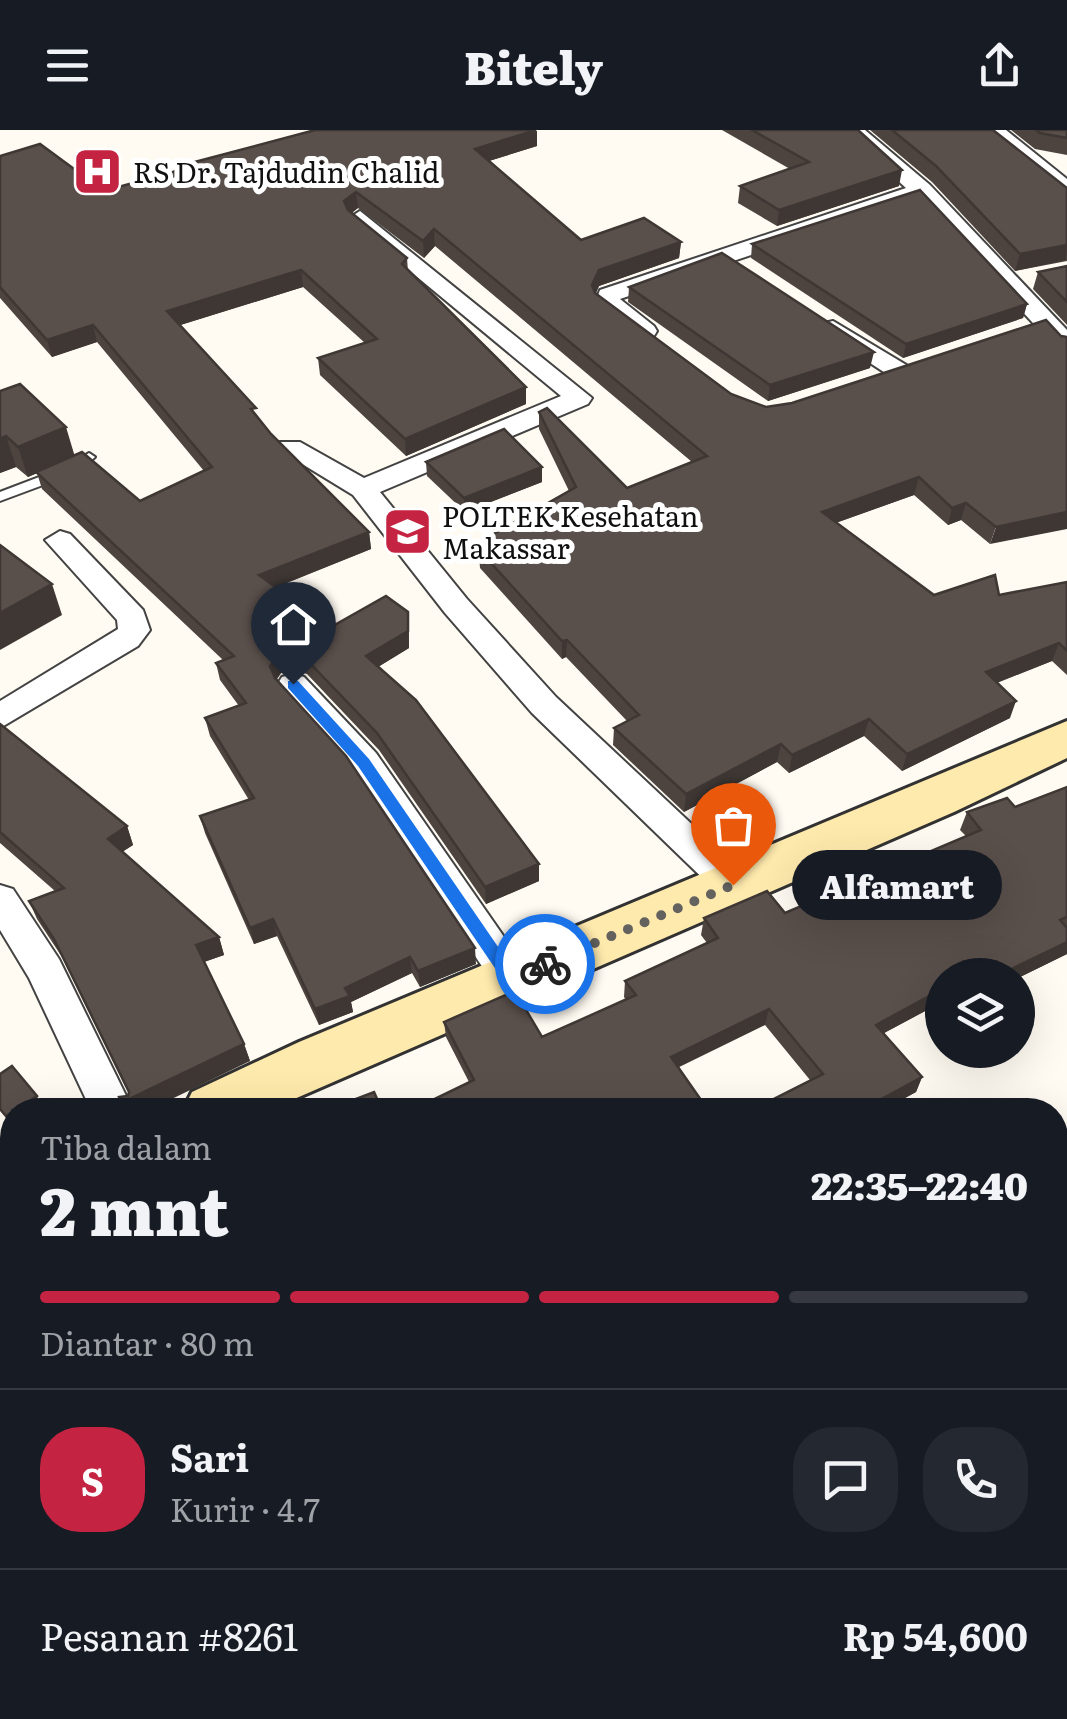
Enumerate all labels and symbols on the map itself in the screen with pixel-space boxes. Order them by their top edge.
hospital icon: RS Dr. Tajdudin Chalid [72,145,124,197]
place label: RS Dr. Tajdudin Chalid [133,150,439,192]
place label: POLTEK Kesehatan Makassar [442,494,698,568]
school or university icon: POLTEK Kesehatan Makassar [381,505,433,557]
pin [251,582,336,685]
pin [691,783,776,886]
callout: Alfamart [793,850,1003,920]
courier [495,914,595,1014]

